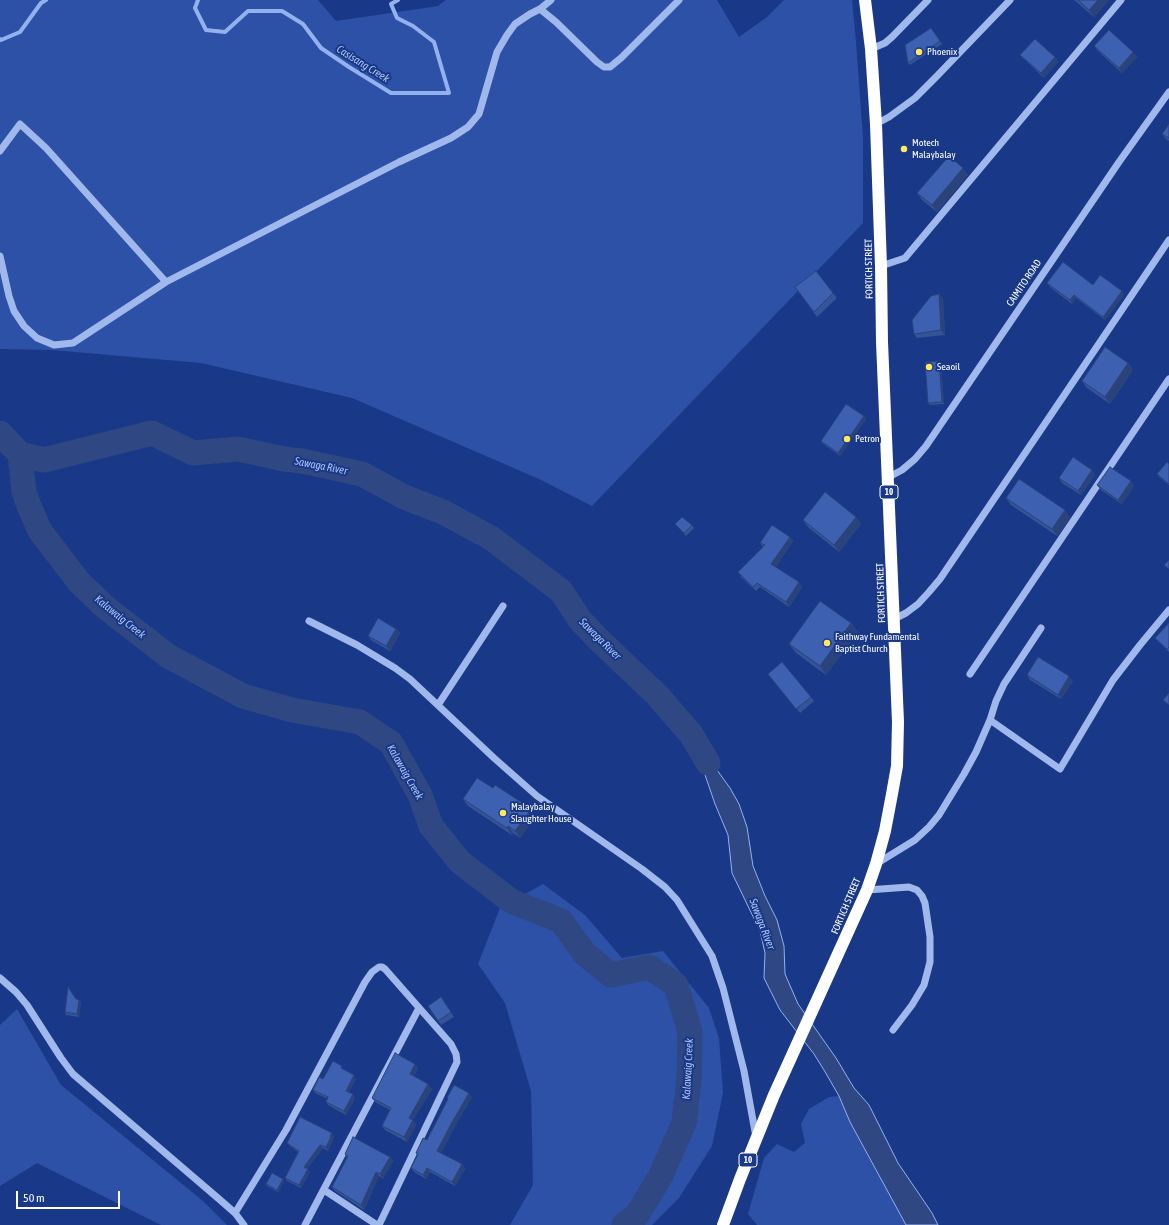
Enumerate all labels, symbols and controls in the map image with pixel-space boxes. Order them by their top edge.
water label: Casisang Creek [334,43,392,85]
place label: Phoenix [927,46,957,58]
marker: Phoenix [914,47,924,57]
place label: Motech Malaybalay [912,137,956,160]
marker: Motech Malaybalay [899,144,909,154]
street label: FORTICH STREET [862,239,876,299]
street label: CAIMITO ROAD [1004,257,1044,309]
place label: Seaoil [937,361,960,373]
marker: Seaoil [924,362,934,372]
place label: Petron [855,433,880,445]
marker: Petron [842,434,852,444]
water label: Sawaga River [293,454,349,478]
road number: 10 [880,485,898,499]
street label: FORTICH STREET [874,563,888,623]
water label: Kalawaig Creek [92,593,148,641]
water label: Sawaga River [576,615,624,663]
place label: Faithway Fundamental Baptist Church [835,631,919,654]
marker: Faithway Fundamental Baptist Church [822,638,832,648]
water label: Kalawaig Creek [384,742,426,802]
place label: Malaybalay Slaughter House [511,801,572,824]
marker: Malaybalay Slaughter House [498,808,508,818]
street label: FORTICH STREET [829,876,863,936]
water label: Sawaga River [746,897,778,951]
water label: Kalawaig Creek [680,1038,696,1100]
road number: 10 [739,1153,757,1167]
scale bar [18,1183,122,1209]
text: 50 m [23,1191,45,1205]

